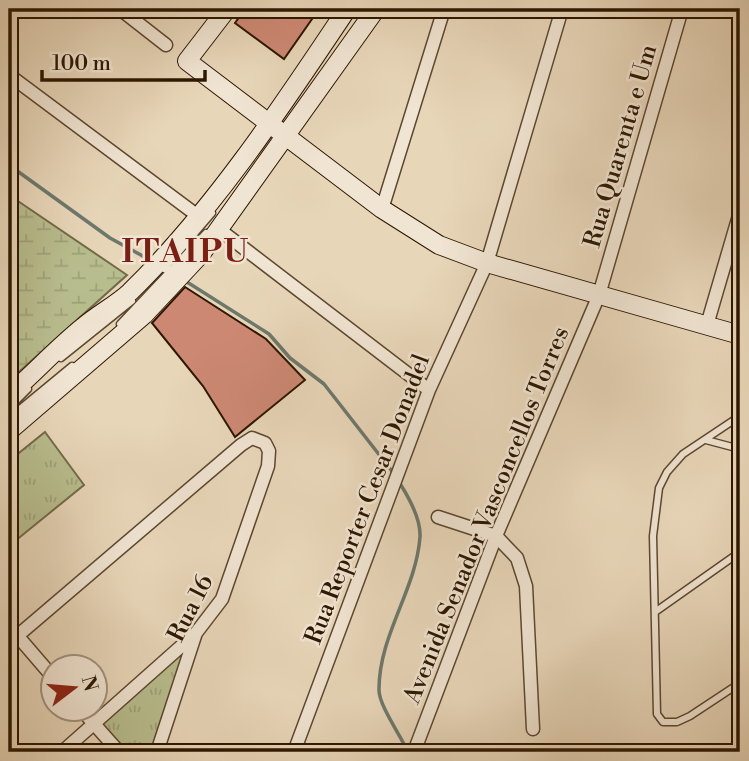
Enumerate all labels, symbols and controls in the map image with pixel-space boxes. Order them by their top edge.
scale bar [42,38,205,82]
street label: Rua Quarenta e Um [578,41,664,251]
text: 100 m [52,51,111,77]
district label: ITAIPU [122,232,250,272]
street label: Avenida Senador Vasconcellos Torres [397,323,576,709]
street label: Rua Reporter Cesar Donadel [299,350,437,649]
street label: Rua 16 [161,570,220,647]
north arrow [38,652,108,722]
text: N [76,673,103,694]

